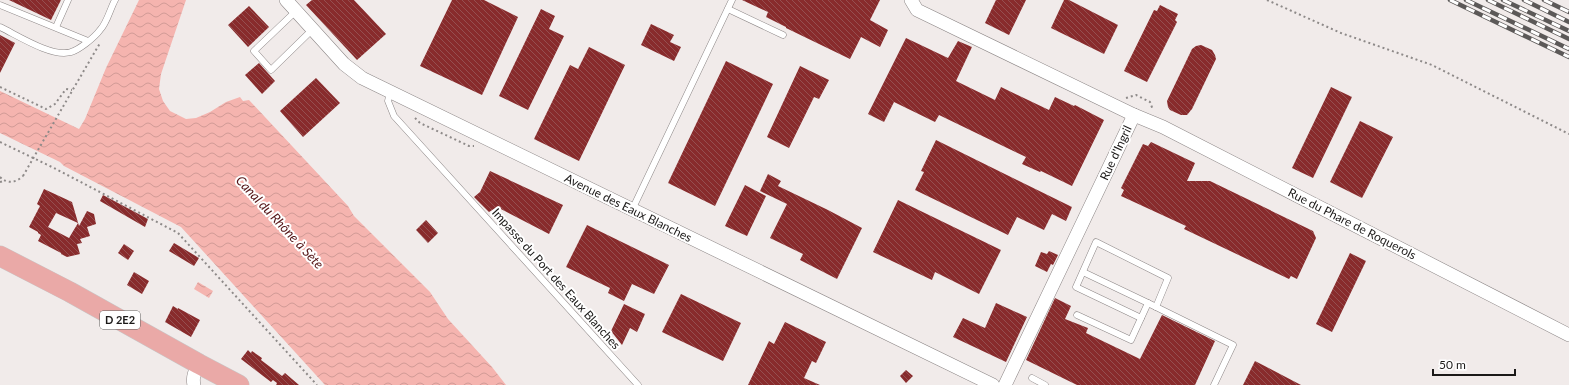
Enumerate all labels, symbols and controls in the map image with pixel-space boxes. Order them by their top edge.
street label: Rue d'Ingril [1096,123,1135,183]
street label: Avenue des Eaux Blanches [562,170,694,245]
water label: Canal du Rhône à Sète [233,172,327,272]
street label: Rue du Phare de Roquerols [1286,185,1419,262]
street label: Impasse du Port des Eaux Blanches [489,205,624,352]
road number: D 2E2 [100,311,140,329]
scale bar [1433,351,1515,377]
text: 50 m [1439,357,1466,372]

